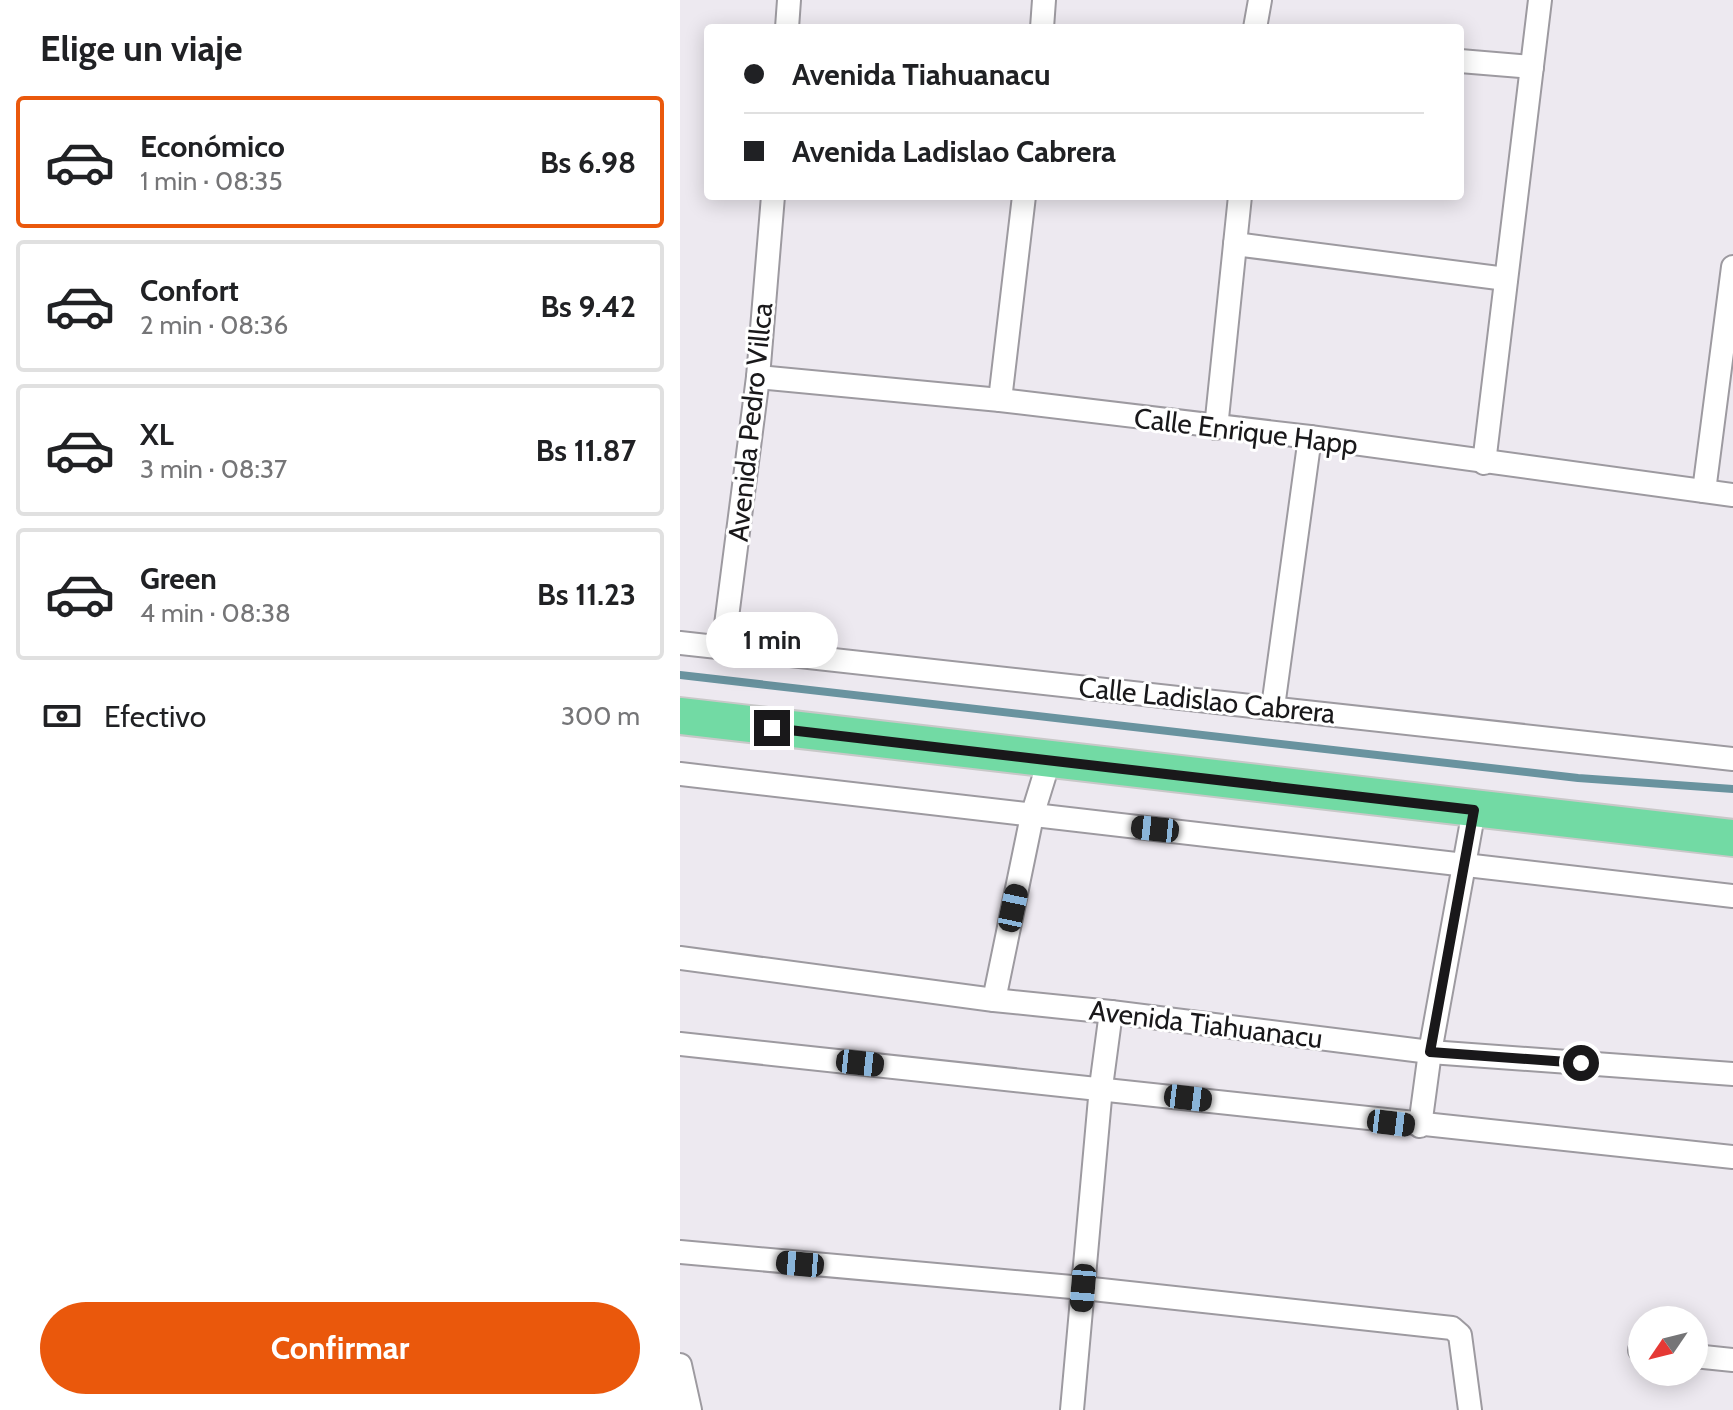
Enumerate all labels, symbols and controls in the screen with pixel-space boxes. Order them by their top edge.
text: Elige un viaje [40,26,243,70]
text: Avenida Tiahuanacu [792,56,1050,93]
icon: car [44,126,116,198]
text: Económico [140,128,285,165]
text: Avenida Ladislao Cabrera [792,133,1116,170]
text: Bs 6.98 [540,144,636,181]
text: 1 min · 08:35 [140,165,283,197]
icon: car [44,270,116,342]
text: Confort [140,272,239,309]
text: Bs 9.42 [540,288,636,325]
street label: Avenida Pedro Villca [721,300,780,543]
text: 2 min · 08:36 [140,309,288,341]
street label: Calle Enrique Happ [1132,400,1360,462]
icon: car [44,414,116,486]
text: XL [140,416,174,453]
text: Bs 11.87 [536,432,636,469]
text: 3 min · 08:37 [140,453,287,485]
icon: car [44,558,116,630]
text: Green [140,560,217,597]
text: Bs 11.23 [537,576,636,613]
text: 4 min · 08:38 [140,597,291,629]
callout: 1 min [706,612,838,668]
text: 1 min [743,624,801,656]
street label: Calle Ladislao Cabrera [1077,670,1338,730]
icon: cash [40,694,84,738]
text: Efectivo [104,698,206,735]
text: 300 m [561,700,640,732]
route end [754,710,790,746]
car [1130,815,1180,843]
car [996,882,1030,934]
street label: Avenida Tiahuanacu [1087,993,1325,1055]
route start [1563,1045,1599,1081]
car [835,1049,885,1077]
car [1163,1083,1213,1113]
car [1366,1108,1416,1138]
car [775,1250,825,1278]
car [1069,1263,1097,1313]
button: Confirmar [40,1302,640,1394]
north arrow [1628,1306,1708,1386]
map controls [1628,1306,1708,1386]

